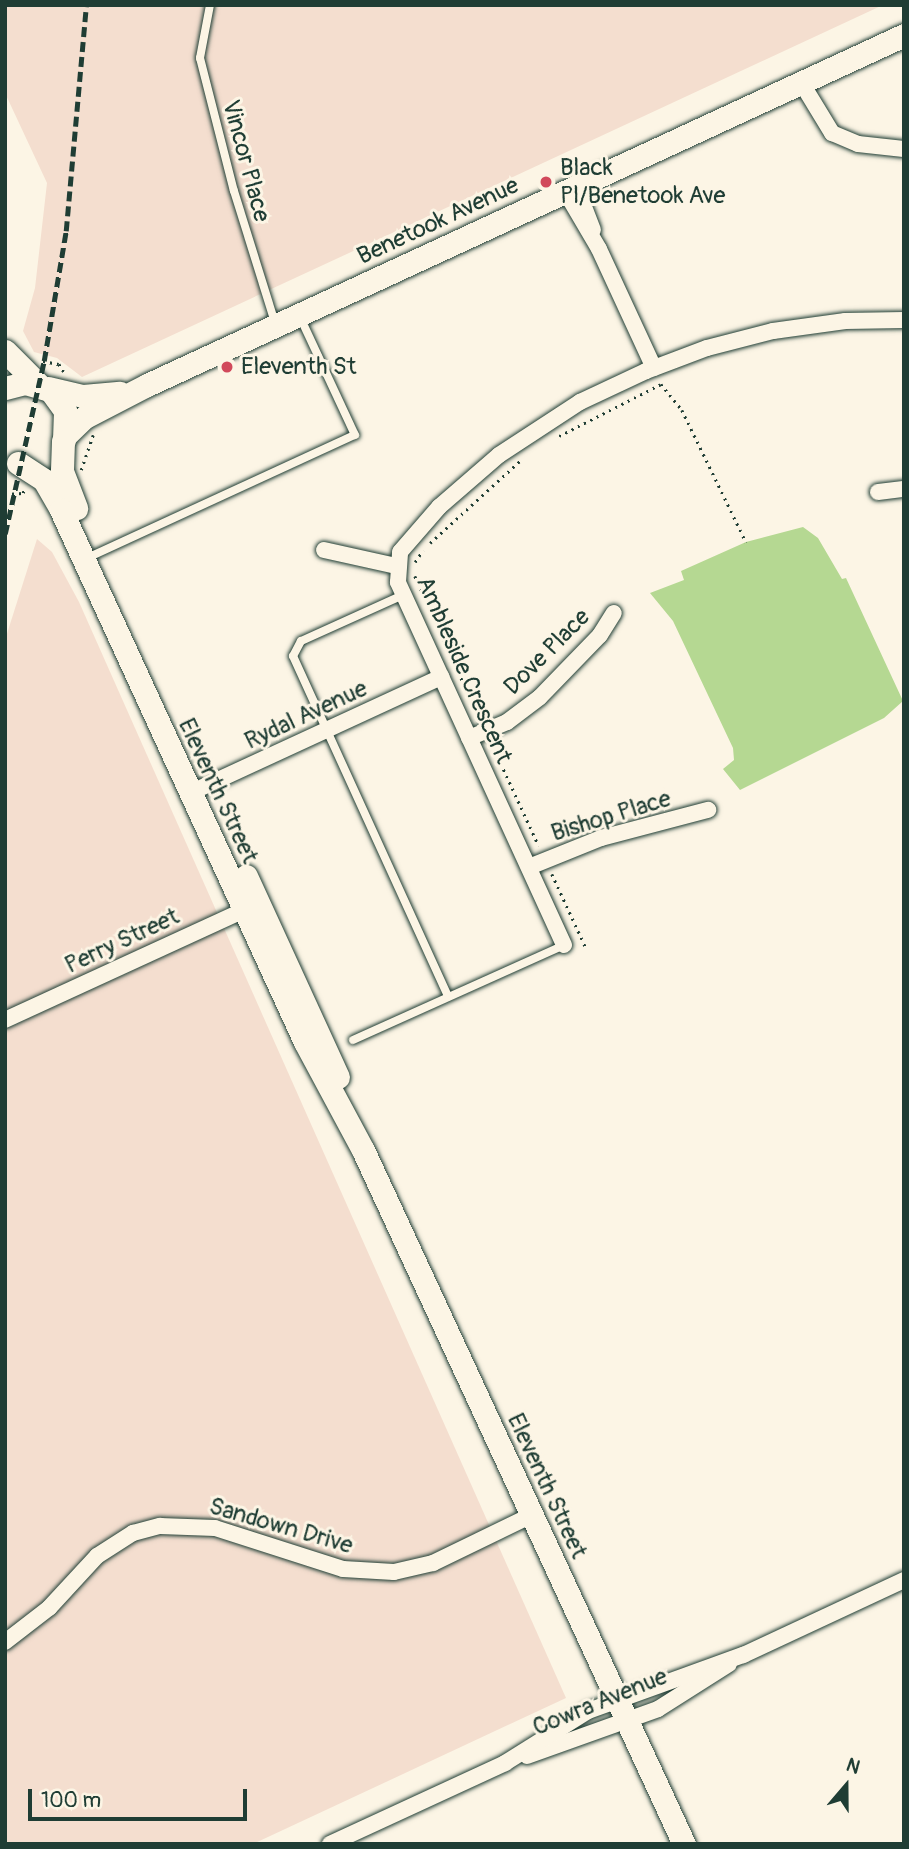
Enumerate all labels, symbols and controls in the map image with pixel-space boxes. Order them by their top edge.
street label: Vincor Place [216,97,276,225]
place label: Black Pl/Benetook Ave [560,154,725,210]
street label: Benetook Avenue [353,171,523,271]
marker: Black Pl/Benetook Ave [538,174,554,190]
place label: Eleventh St [241,353,356,381]
marker: Eleventh St [219,359,235,375]
street label: Ambleside Crescent [410,572,518,768]
street label: Dove Place [498,603,596,701]
street label: Rydal Avenue [240,674,372,756]
street label: Eleventh Street [172,714,264,868]
street label: Bishop Place [548,784,674,848]
street label: Perry Street [60,902,184,980]
street label: Eleventh Street [501,1409,593,1563]
street label: Sandown Drive [206,1492,356,1560]
street label: Cowra Avenue [529,1662,671,1742]
north arrow [811,1751,881,1821]
text: N [843,1753,863,1780]
scale bar [32,1776,250,1820]
text: 100 m [41,1787,101,1814]

